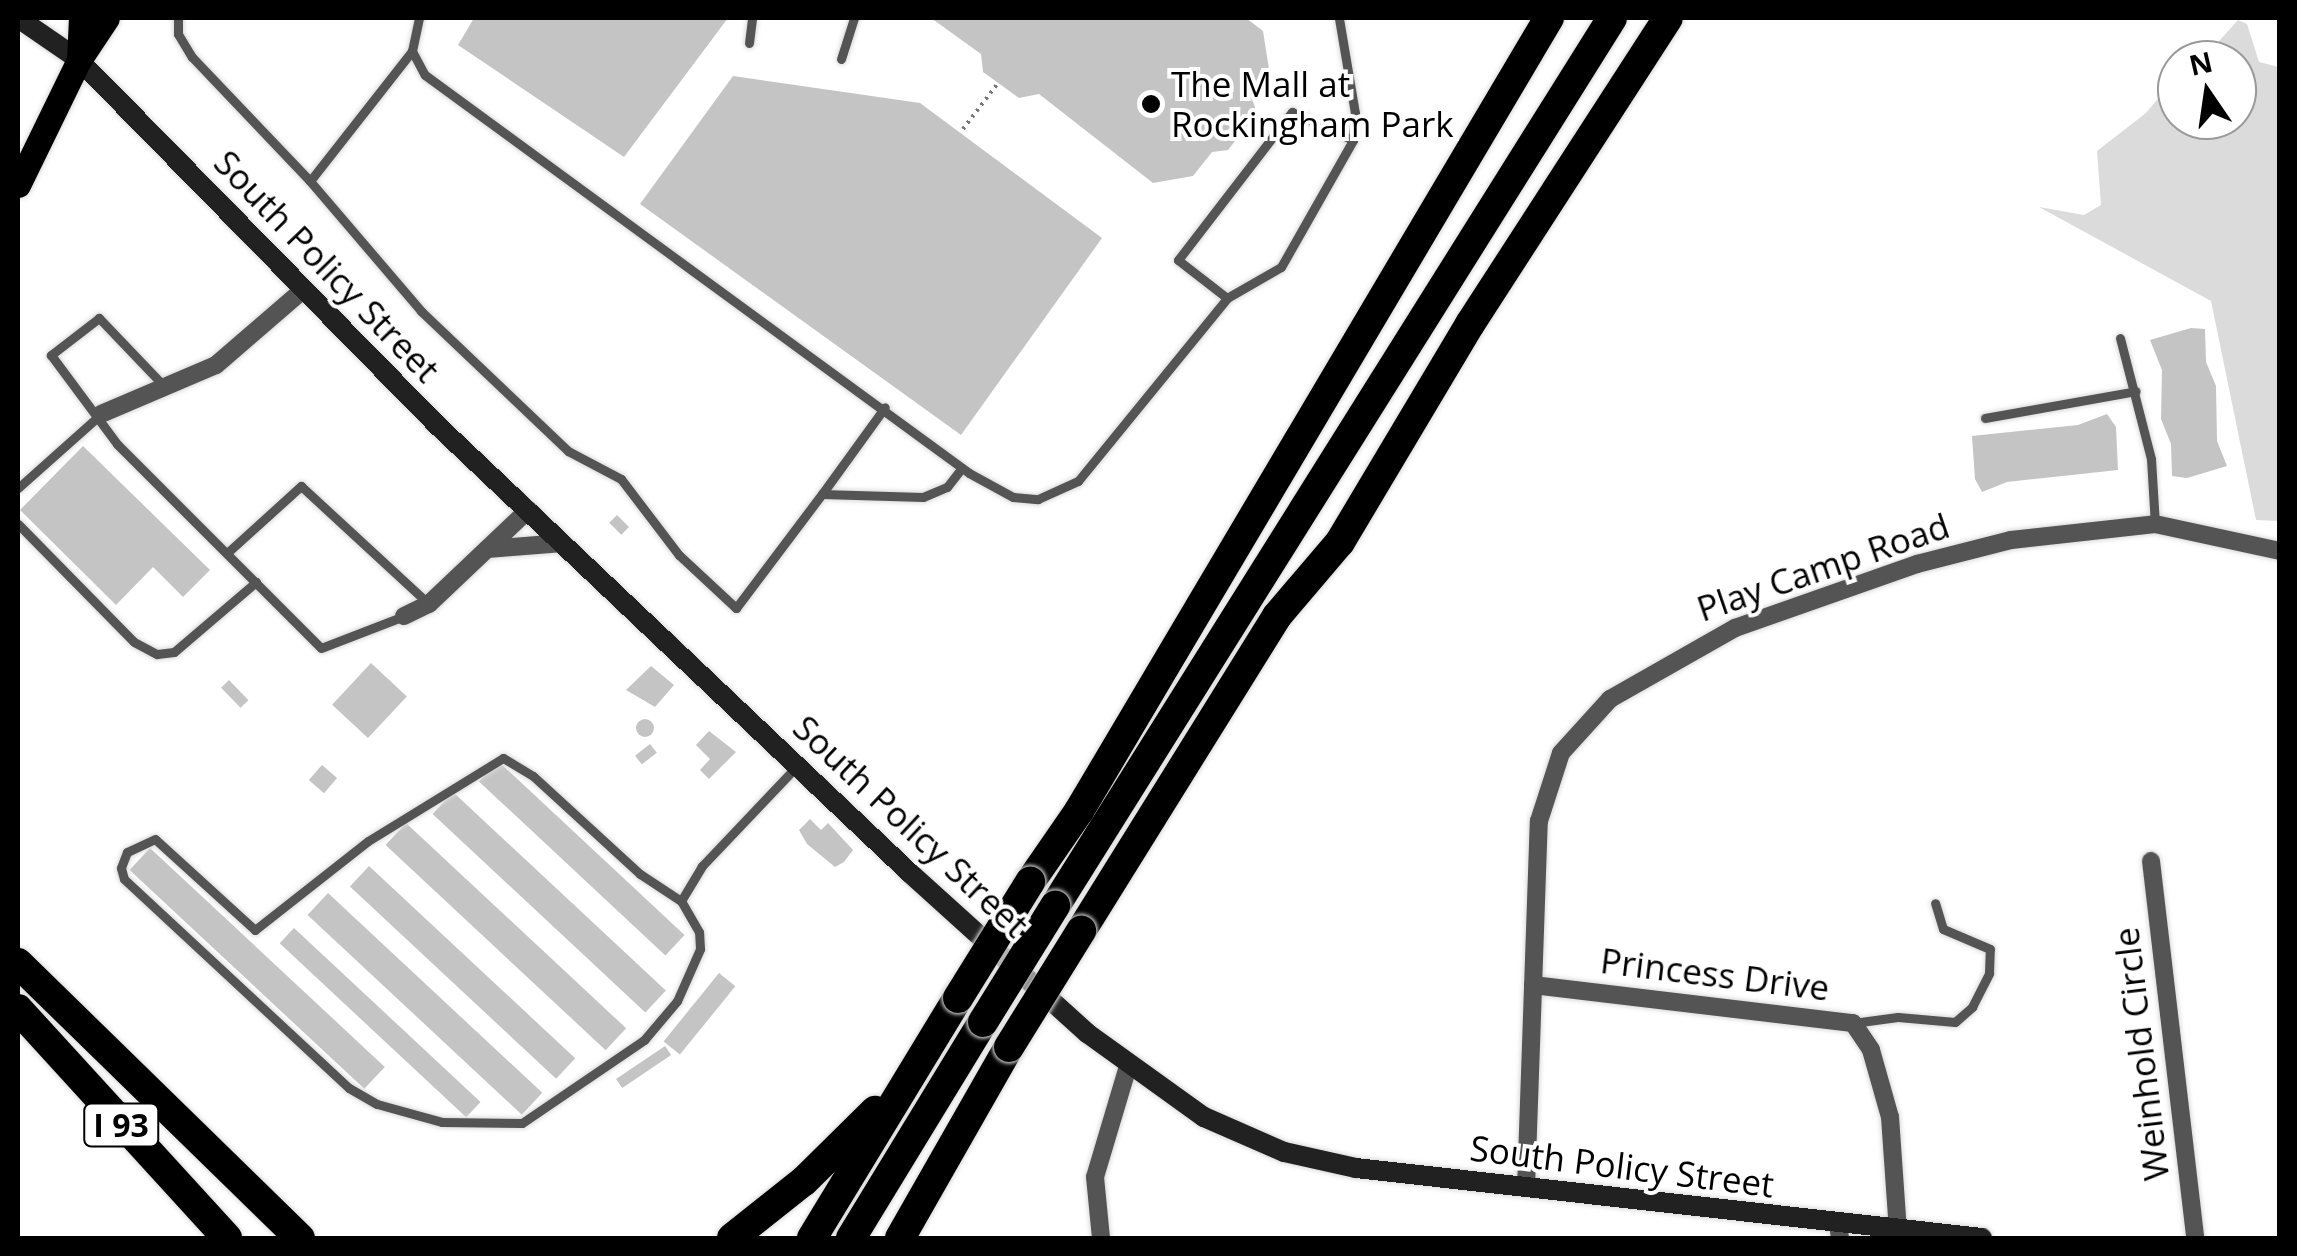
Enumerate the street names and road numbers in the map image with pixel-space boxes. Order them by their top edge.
street label: South Policy Street [206,141,448,391]
street label: Play Camp Road [1691,504,1955,630]
street label: South Policy Street [785,706,1037,946]
street label: Weinhold Circle [2105,925,2177,1183]
street label: Princess Drive [1598,939,1832,1009]
road number: I 93 [81,1098,161,1152]
street label: South Policy Street [1468,1127,1776,1205]

